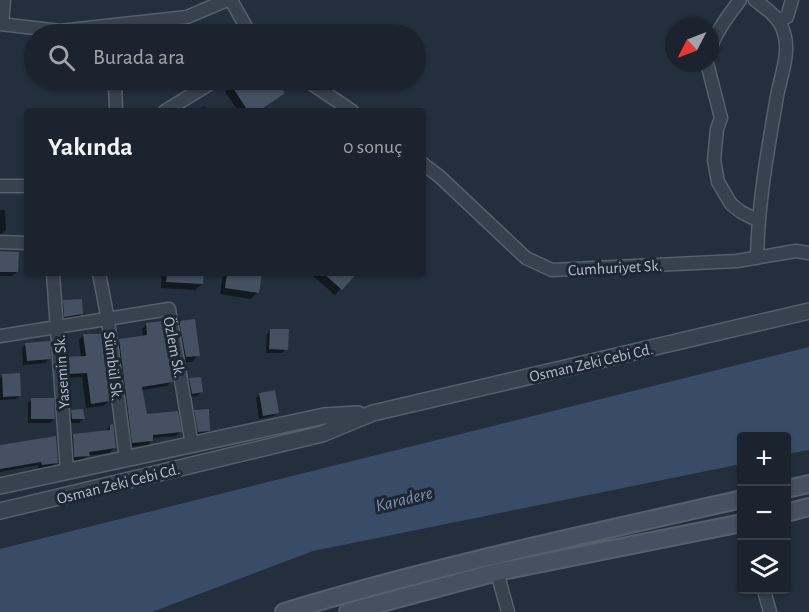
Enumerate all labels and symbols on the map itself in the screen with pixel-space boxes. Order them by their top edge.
north arrow [665,18,719,72]
street label: Cumhuriyet Sk. [568,258,663,279]
street label: Özlem Sk. [160,315,190,379]
street label: Sümbül Sk. [101,331,125,402]
street label: Yasemin Sk. [51,334,73,409]
street label: Osman Zeki Cebi Cd. [528,341,655,385]
street label: Osman Zeki Cebi Cd. [55,461,181,507]
water label: Karadere [374,484,435,516]

